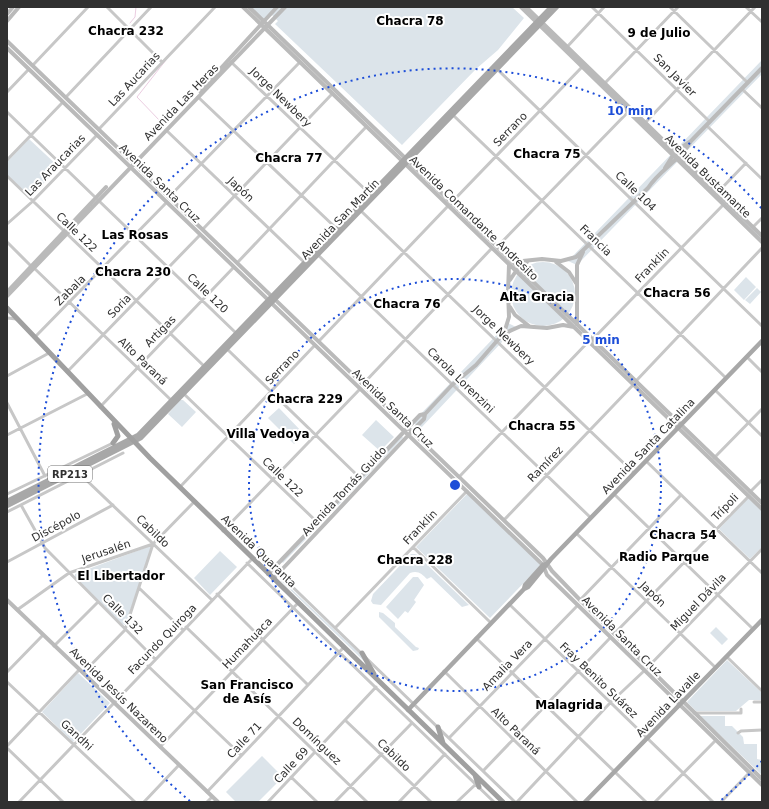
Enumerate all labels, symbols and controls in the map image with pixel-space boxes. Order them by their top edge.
district label: Chacra 78 [376,14,444,28]
district label: Chacra 232 [88,24,164,38]
district label: 9 de Julio [628,26,690,40]
street label: Las Aucarias [106,49,163,109]
street label: San Javier [651,51,699,100]
street label: Avenida Las Heras [141,61,221,143]
street label: Jorge Newbery [247,64,314,130]
text: 10 min [607,104,653,118]
street label: Serrano [491,109,530,149]
street label: Las Araucarias [23,132,88,199]
street label: Avenida Bustamante [662,132,753,221]
street label: Avenida Santa Cruz [116,141,203,226]
district label: Chacra 75 [513,147,581,161]
district label: Chacra 77 [255,151,323,165]
street label: Avenida Comandante Andresito [407,153,541,284]
street label: Calle 104 [613,169,659,214]
street label: Japón [224,173,256,205]
street label: Avenida San Martín [299,176,382,262]
street label: Calle 122 [54,210,100,255]
street label: Francia [577,222,614,259]
district label: Las Rosas [102,228,168,242]
street label: Franklin [633,245,672,285]
district label: Chacra 230 [95,265,171,279]
street label: Calle 120 [185,271,231,316]
street label: Zabala [52,272,88,308]
district label: Chacra 56 [643,286,711,300]
district label: Alta Gracia [500,290,574,304]
street label: Soria [105,292,134,321]
district label: Chacra 76 [373,297,441,311]
street label: Jorge Newbery [470,302,537,368]
street label: Artigas [142,313,179,350]
text: 5 min [582,333,620,347]
street label: Alto Paraná [115,335,170,388]
street label: Carola Lorenzini [424,345,497,416]
street label: Serrano [263,347,302,387]
street label: Avenida Santa Cruz [349,366,436,451]
district label: Chacra 229 [267,392,343,406]
street label: Avenida Santa Catalina [599,396,697,497]
district label: Chacra 55 [508,419,576,433]
district label: Villa Vedoya [226,427,310,441]
street label: Avenida Tomás Guido [299,444,390,539]
street label: Ramírez [525,444,566,485]
street label: Calle 122 [260,455,306,500]
road number: RP213 [48,466,92,482]
centre of rings [448,478,462,492]
street label: Trípoli [709,491,741,524]
street label: Franklin [401,507,440,547]
street label: Discépolo [30,508,83,545]
street label: Cabildo [133,512,172,551]
street label: Avenida Quaranta [219,512,299,590]
district label: Chacra 54 [649,528,717,542]
street label: Jerusalén [79,537,132,566]
district label: Radio Parque [619,550,709,564]
district label: Chacra 228 [377,553,453,567]
district label: El Libertador [77,569,165,583]
street label: Miguel Dávila [668,571,729,634]
street label: Japón [636,578,668,610]
street label: Calle 132 [100,591,146,637]
street label: Avenida Santa Cruz [579,594,664,679]
street label: Facundo Quiroga [125,601,199,677]
street label: Humahuaca [220,615,275,672]
street label: Amalia Vera [480,637,535,694]
street label: Fray Benito Suárez [557,640,640,721]
street label: Avenida Jesús Nazareno [67,645,171,746]
street label: Avenida Lavalle [634,669,703,740]
district label: San Francisco de Asís [200,678,294,706]
district label: Malagrida [535,698,603,712]
street label: Alto Paraná [488,705,543,758]
street label: Domínguez [290,715,344,768]
street label: Gandhi [58,717,95,754]
street label: Calle 71 [224,720,264,761]
street label: Cabildo [374,736,413,775]
street label: Calle 69 [271,745,311,786]

